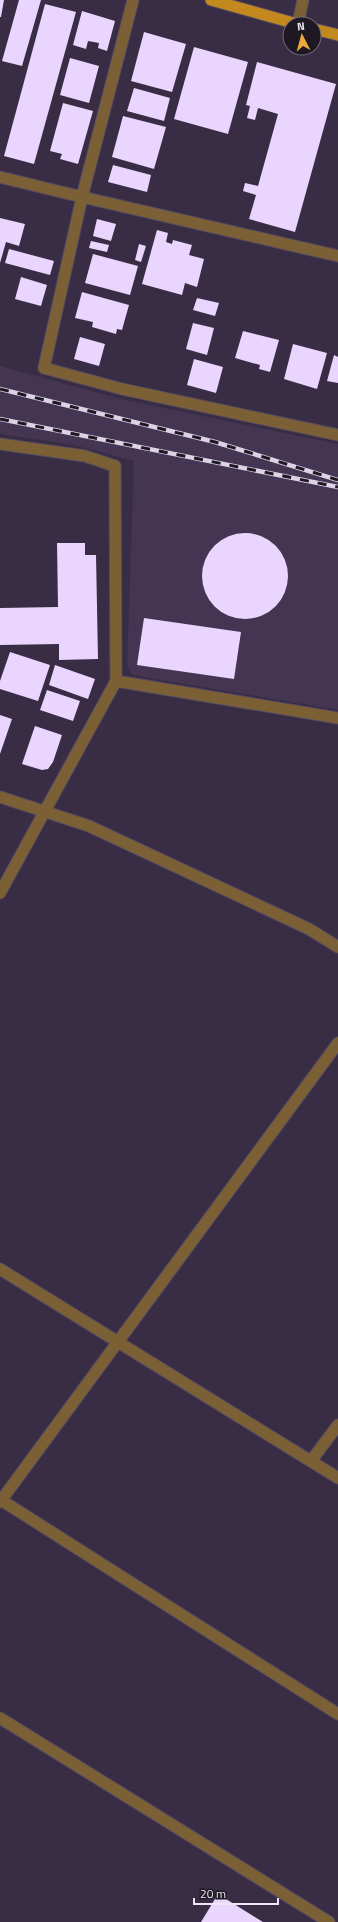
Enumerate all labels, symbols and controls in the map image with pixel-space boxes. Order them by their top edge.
north arrow [282,16,322,56]
text: N [296,18,306,34]
scale bar [194,1880,278,1906]
text: 20 m [200,1884,226,1903]

